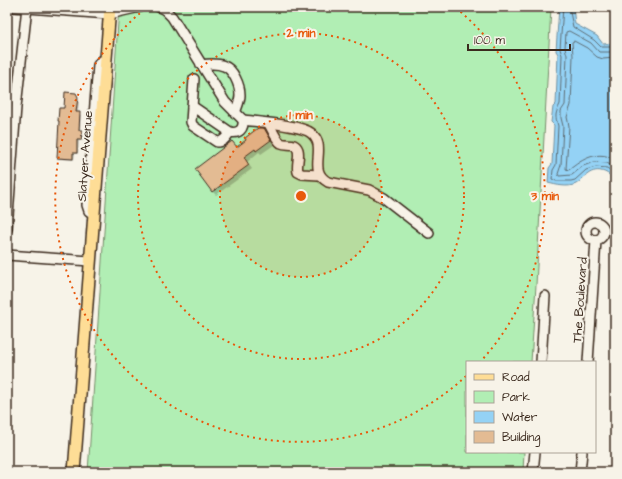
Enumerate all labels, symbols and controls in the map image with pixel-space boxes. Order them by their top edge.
text: 2 min [286,25,315,42]
scale bar [468,26,570,52]
text: 100 m [474,32,505,49]
text: 1 min [289,107,313,124]
street label: Slatyer Avenue [73,110,98,202]
text: 3 min [530,188,559,205]
centre of rings [294,189,308,203]
street label: The Boulevard [568,256,592,344]
legend [466,361,596,453]
text: Road [502,369,530,386]
text: Park [502,389,530,406]
text: Water [502,409,538,426]
text: Building [502,429,540,447]

